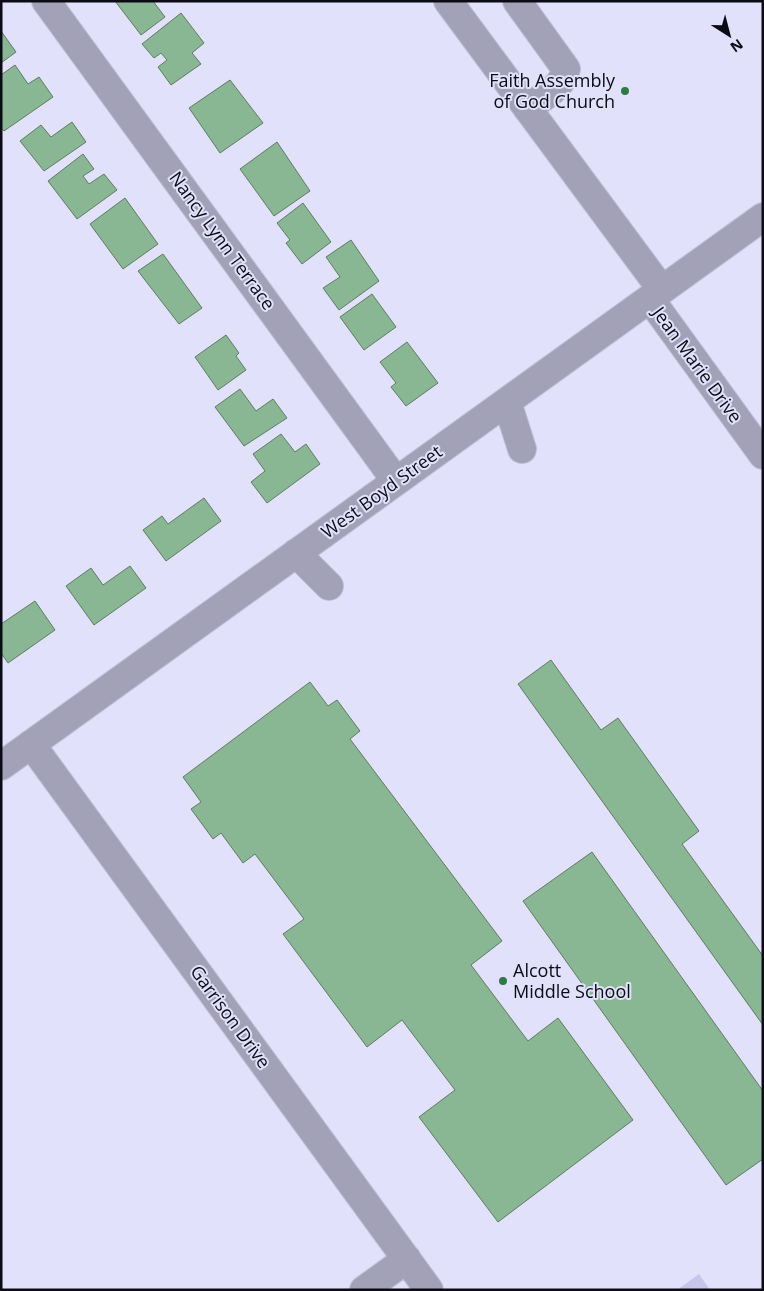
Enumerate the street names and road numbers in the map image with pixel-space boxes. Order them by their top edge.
street label: Nancy Lynn Terrace [164,166,281,314]
street label: Jean Marie Drive [646,300,748,427]
street label: West Boyd Street [316,439,447,543]
street label: Garrison Drive [185,960,276,1073]

